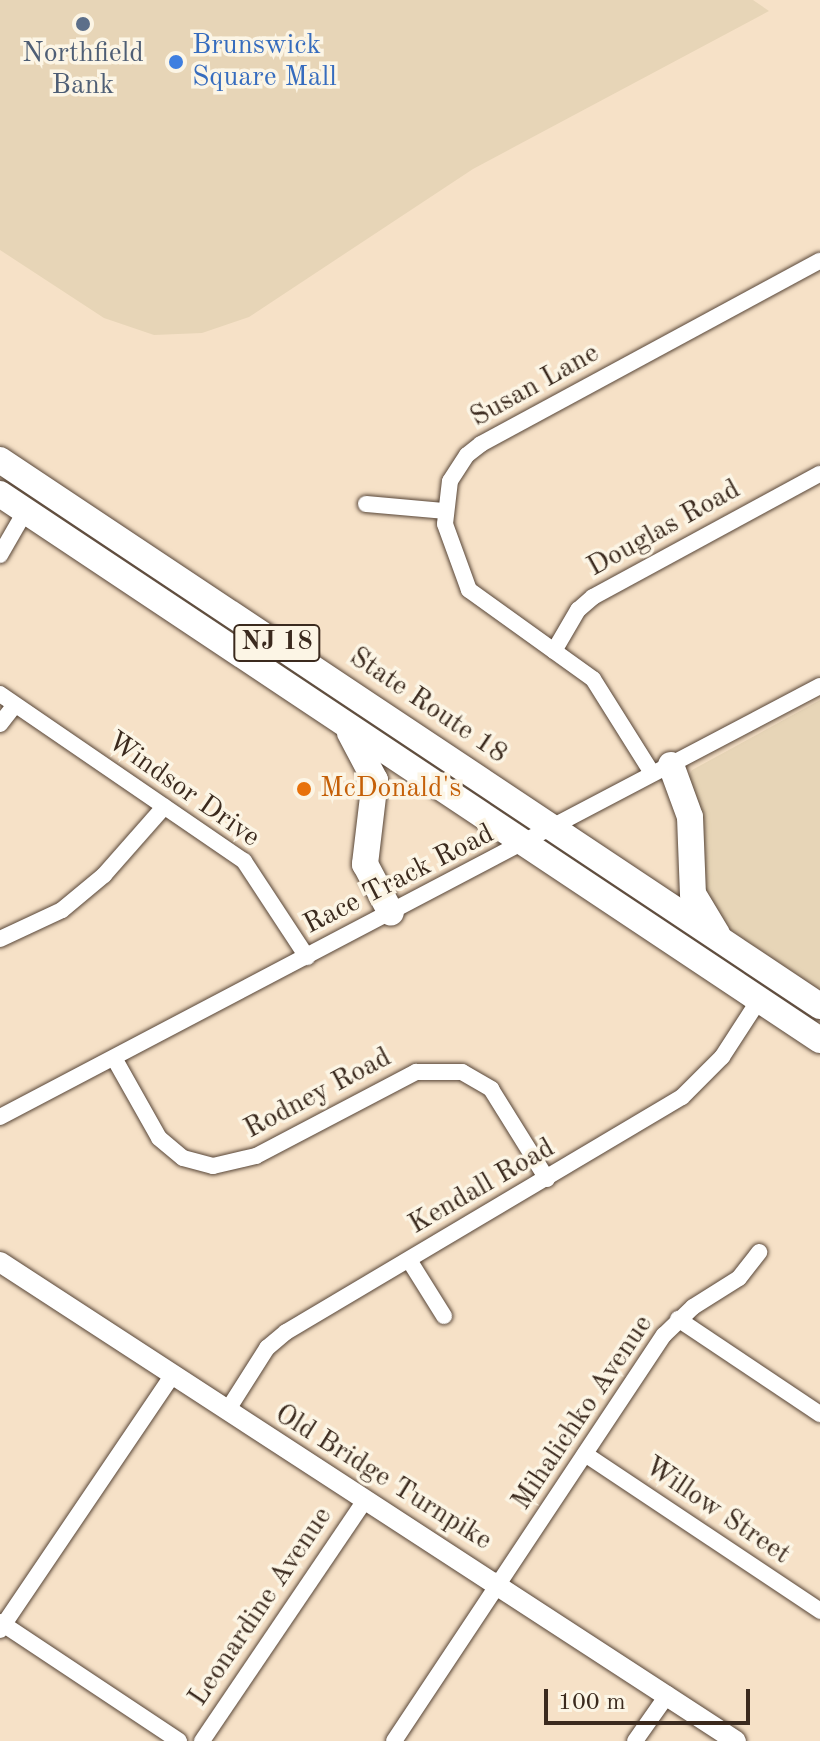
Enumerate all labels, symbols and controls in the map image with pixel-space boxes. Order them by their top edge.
marker: Northfield Bank [74,15,92,33]
place label: Brunswick Square Mall [192,29,337,95]
place label: Northfield Bank [22,37,144,103]
marker: Brunswick Square Mall [167,53,185,71]
street label: Susan Lane [465,337,605,435]
street label: Douglas Road [582,473,746,585]
road number: NJ 18 [233,621,321,665]
street label: State Route 18 [343,641,513,771]
street label: Windsor Drive [100,725,266,855]
place label: McDonald's [320,772,461,806]
marker: McDonald's [295,780,313,798]
street label: Race Track Road [298,818,500,942]
street label: Rodney Road [239,1041,397,1147]
street label: Kendall Road [403,1132,561,1242]
street label: Mihalichko Avenue [505,1309,661,1517]
street label: Old Bridge Turnpike [268,1398,498,1558]
street label: Willow Street [638,1450,796,1572]
street label: Leonardine Avenue [182,1501,340,1713]
scale bar [548,1673,754,1723]
text: 100 m [558,1691,626,1715]

